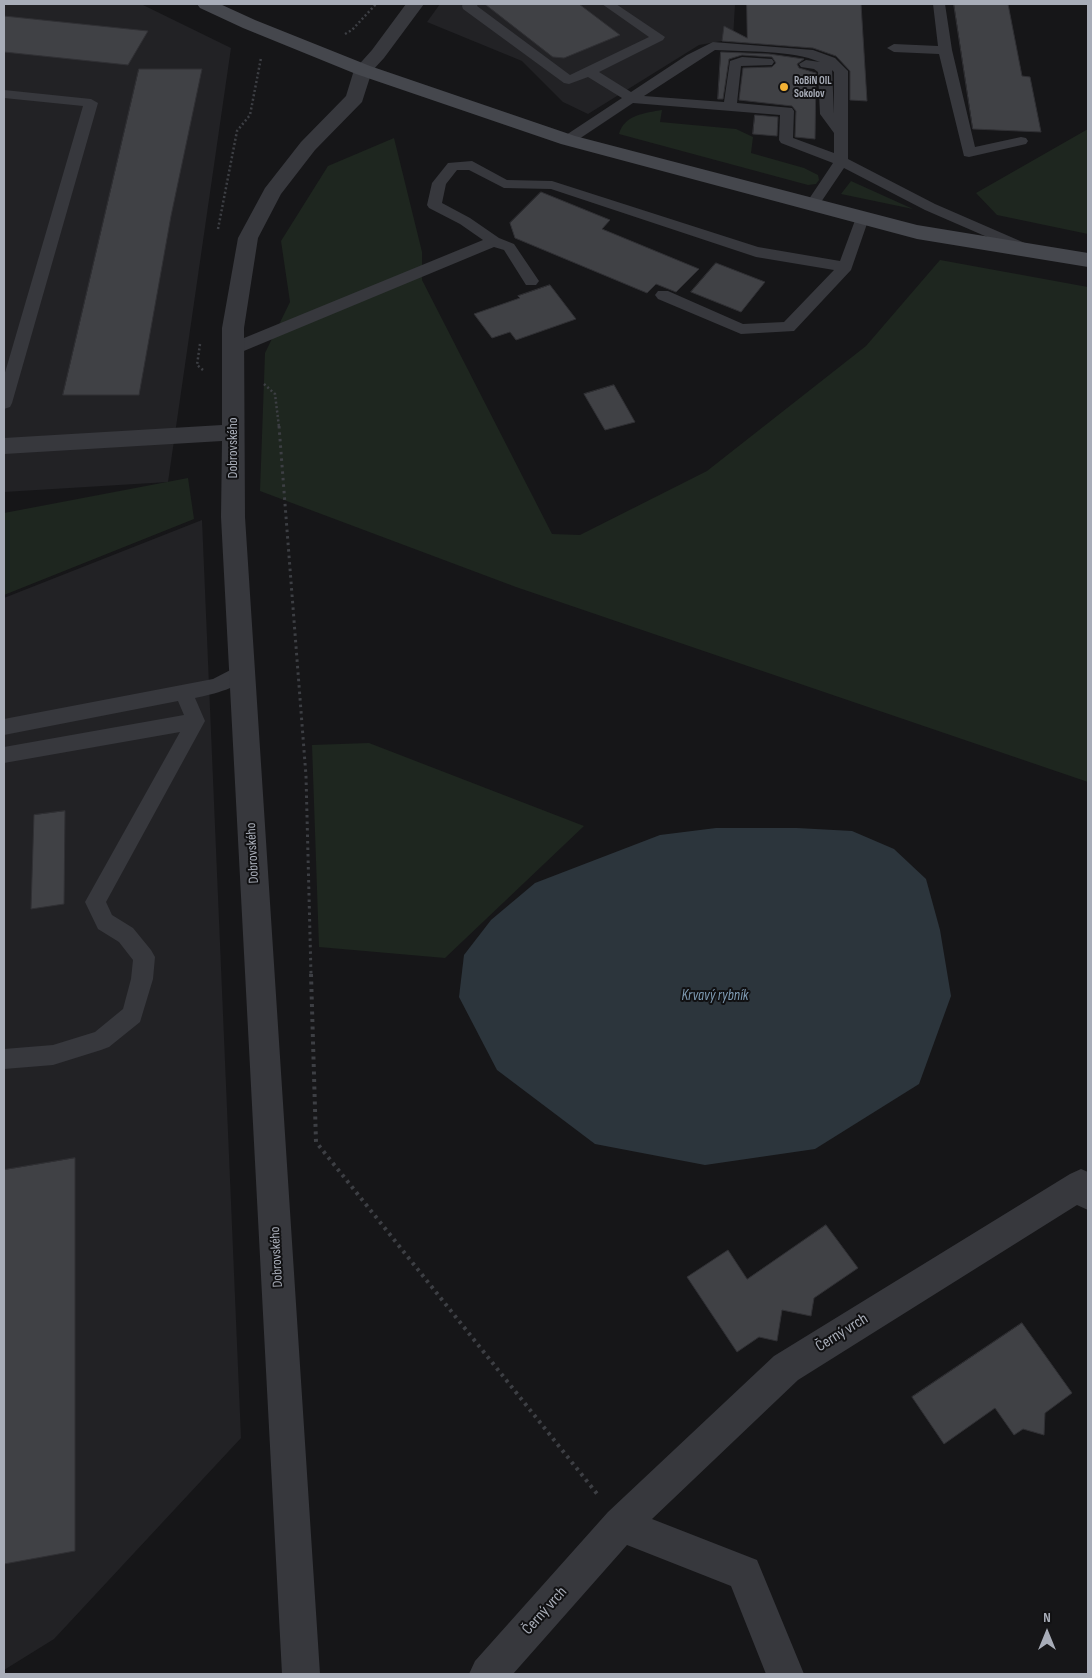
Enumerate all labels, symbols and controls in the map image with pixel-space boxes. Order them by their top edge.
place label: RoBiN OIL Sokolov [794,74,832,100]
marker: RoBiN OIL Sokolov [778,81,790,93]
street label: Dobrovského [225,418,241,478]
street label: Dobrovského [243,822,263,884]
water label: Krvavý rybník [682,987,748,1005]
street label: Dobrovského [267,1226,287,1288]
street label: Černý vrch [812,1310,872,1356]
street label: Černý vrch [518,1583,572,1639]
north arrow [1022,1608,1072,1658]
text: N [1043,1609,1051,1626]

